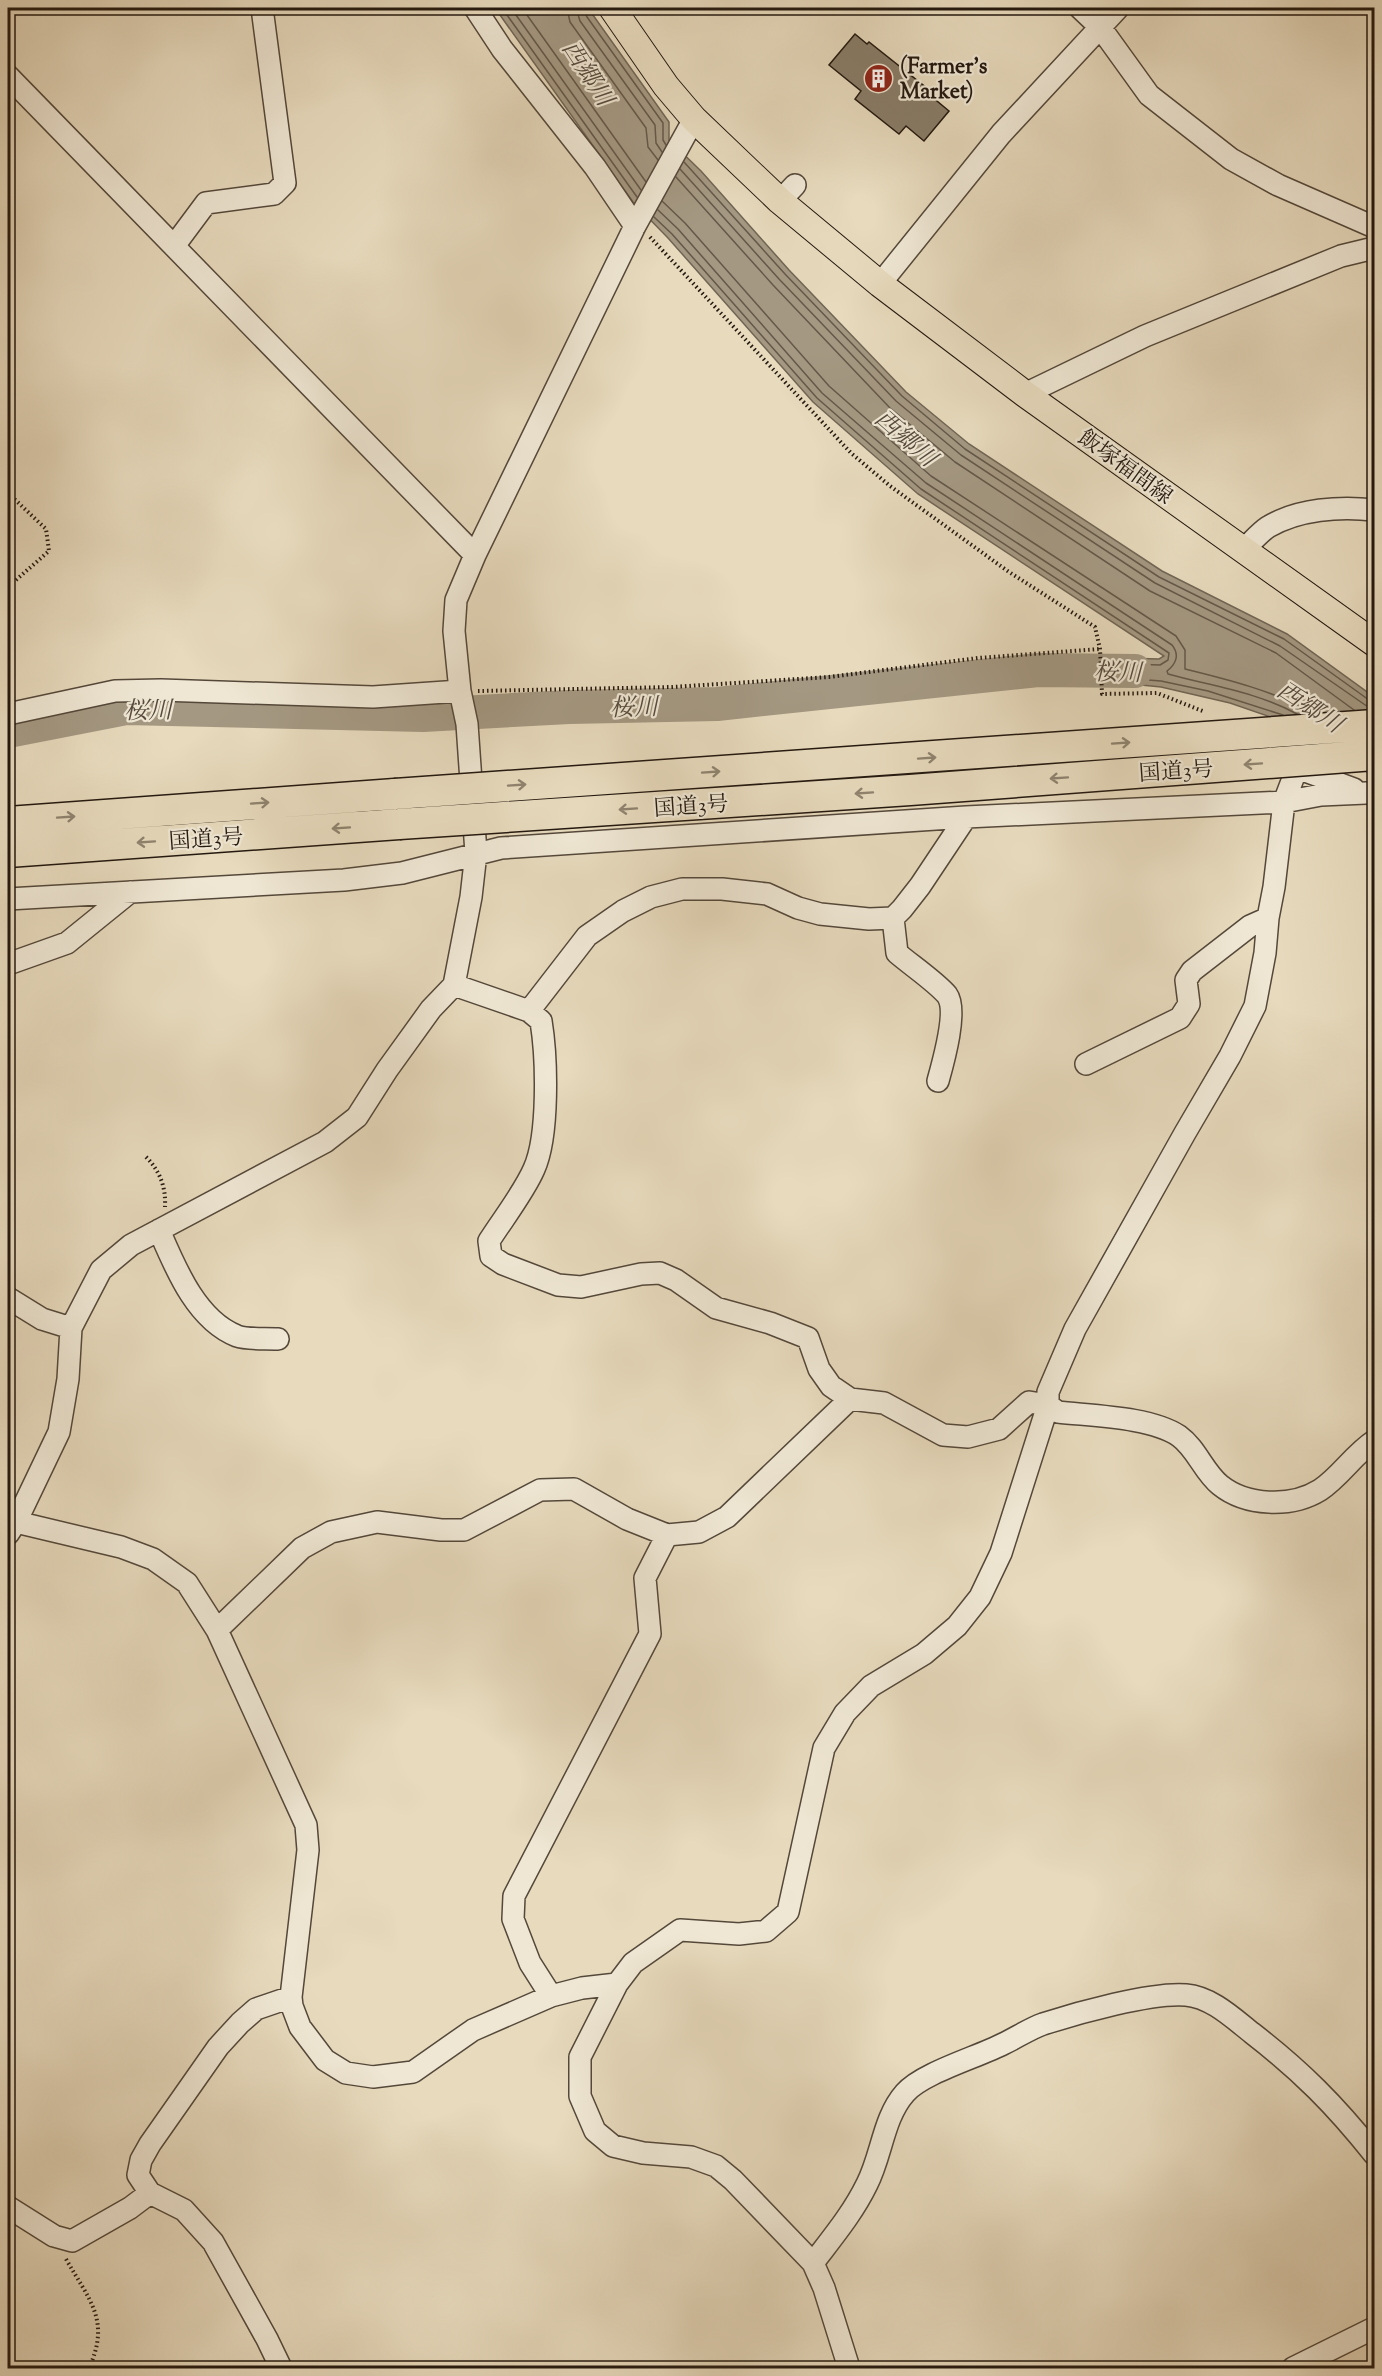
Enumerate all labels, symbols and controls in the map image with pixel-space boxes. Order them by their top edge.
water label: 西郷川 [552,35,622,116]
place label: (Farmer's Market) [900,52,988,109]
building icon: (Farmer's Market) [863,62,895,94]
water label: 西郷川 [866,403,945,478]
street label: 飯塚福間線 [1070,423,1178,514]
water label: 桜川 [1094,657,1145,691]
water label: 西郷川 [1269,675,1351,744]
water label: 桜川 [609,691,662,727]
water label: 桜川 [124,695,175,729]
one-way arrow [1111,737,1131,748]
one-way arrow [916,752,936,763]
street label: 国道3号 [1138,754,1215,792]
one-way arrow [1244,759,1264,770]
one-way arrow [701,767,721,778]
one-way arrow [1049,773,1069,784]
one-way arrow [506,780,526,791]
one-way arrow [855,788,875,799]
street label: 国道3号 [653,789,730,827]
one-way arrow [250,798,270,809]
one-way arrow [618,804,638,815]
one-way arrow [55,812,75,823]
street label: 国道3号 [168,822,245,860]
one-way arrow [331,823,351,834]
one-way arrow [137,837,157,848]

